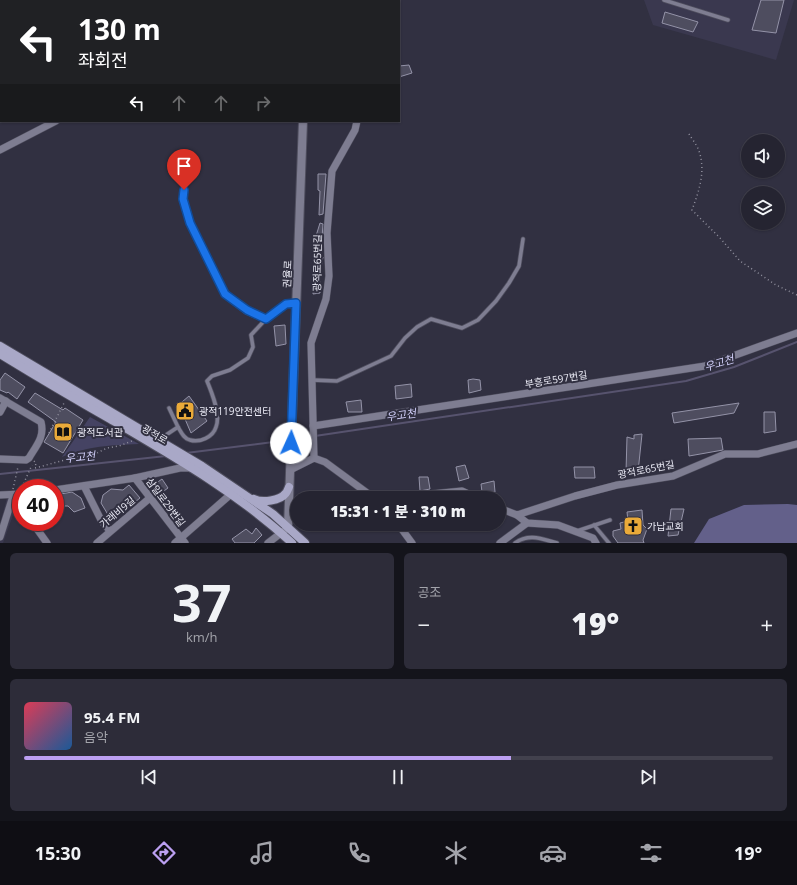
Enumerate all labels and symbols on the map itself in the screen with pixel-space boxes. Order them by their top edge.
pin [167,149,201,190]
street label: 광적로65번길 [309,234,325,292]
street label: 권율로 [280,260,294,288]
water label: 우고천 [702,350,737,374]
street label: 부흥로597번길 [524,367,588,391]
public building icon: 광적119안전센터 [174,400,196,422]
place label: 광적119안전센터 [199,404,271,418]
water label: 우고천 [385,405,419,424]
library icon: 광적도서관 [52,421,74,443]
street label: 광적로 [140,421,170,447]
position arrow [270,422,312,464]
place label: 광적도서관 [77,425,124,439]
water label: 우고천 [64,447,98,466]
street label: 광적로65번길 [616,457,676,481]
street label: 삼일로29번길 [143,475,189,529]
speed limit sign: 40 [12,479,64,531]
street label: 가래비9길 [96,493,138,531]
church icon: 가납교회 [622,515,644,537]
place label: 가납교회 [647,519,684,533]

